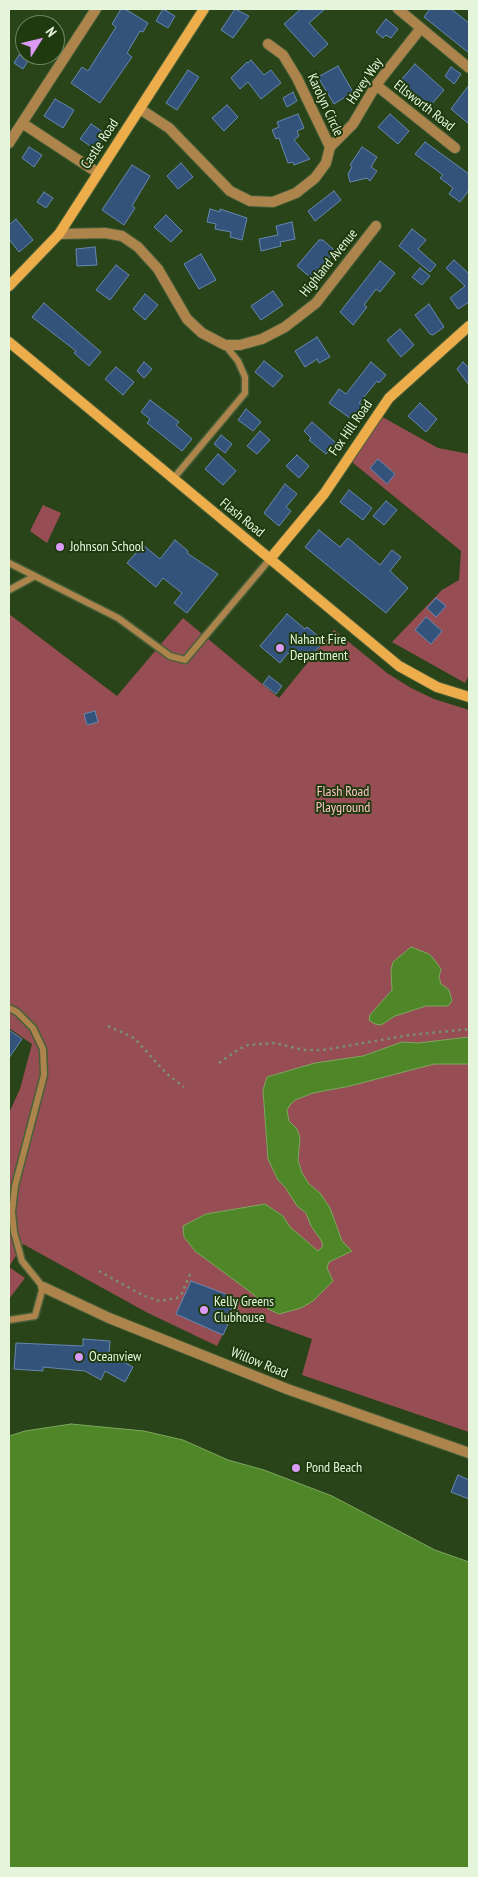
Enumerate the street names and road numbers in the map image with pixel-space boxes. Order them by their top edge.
street label: Hovey Way [343,55,387,107]
street label: Karolyn Circle [303,71,347,139]
street label: Ellsworth Road [390,77,458,135]
street label: Castle Road [78,116,122,172]
street label: Highland Avenue [297,226,361,300]
street label: Fox Hill Road [326,397,376,459]
street label: Flash Road [216,495,268,541]
street label: Willow Road [228,1344,290,1382]

